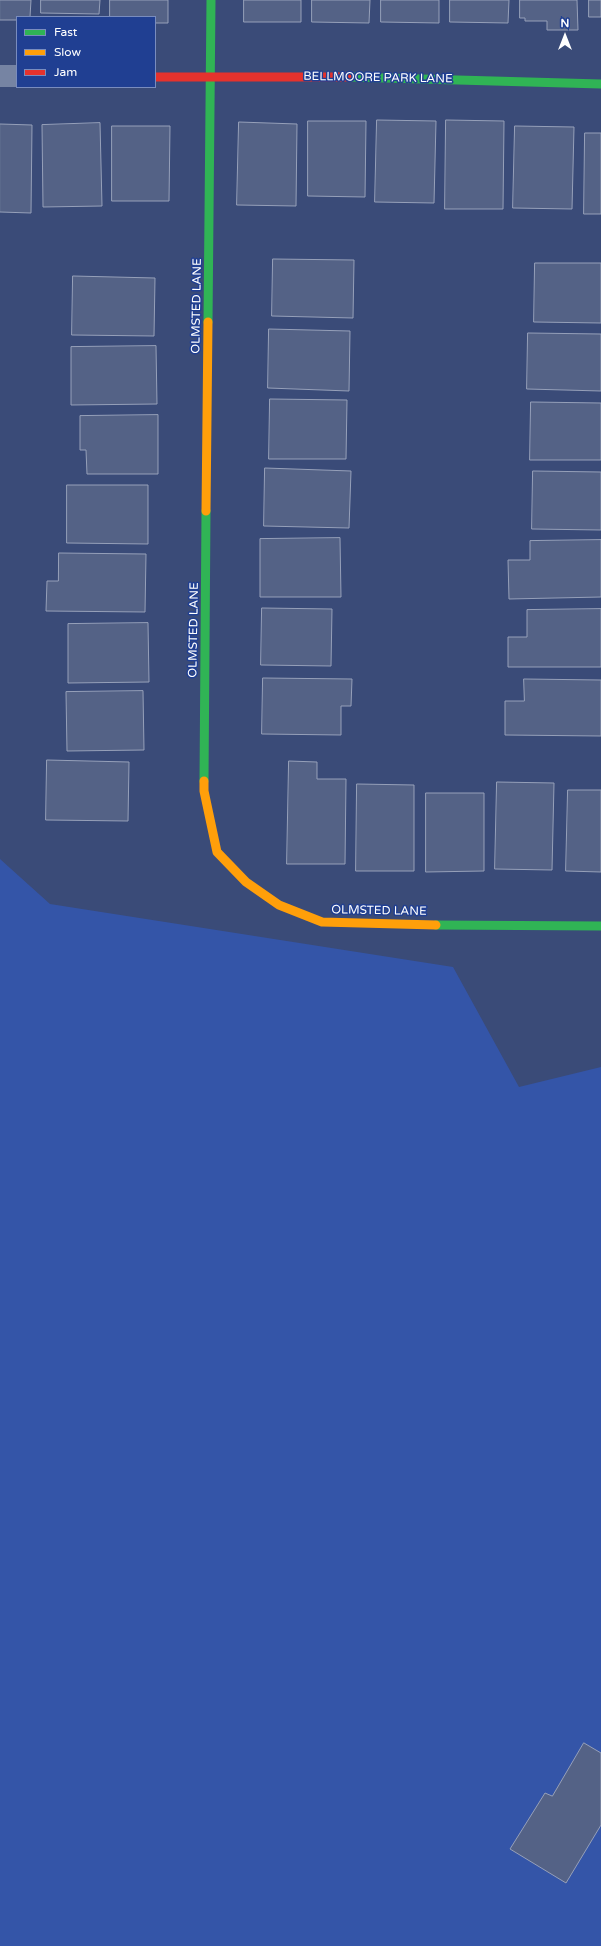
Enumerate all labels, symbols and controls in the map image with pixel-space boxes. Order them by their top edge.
legend [16,16,156,88]
north arrow [545,16,585,56]
text: N [561,17,569,30]
text: Fast [54,25,77,39]
text: Slow [54,45,81,59]
text: Jam [54,65,77,79]
street label: BELLMOORE PARK LANE [303,69,453,87]
street label: OLMSTED LANE [189,258,205,354]
street label: OLMSTED LANE [186,582,202,678]
street label: OLMSTED LANE [331,903,427,919]

